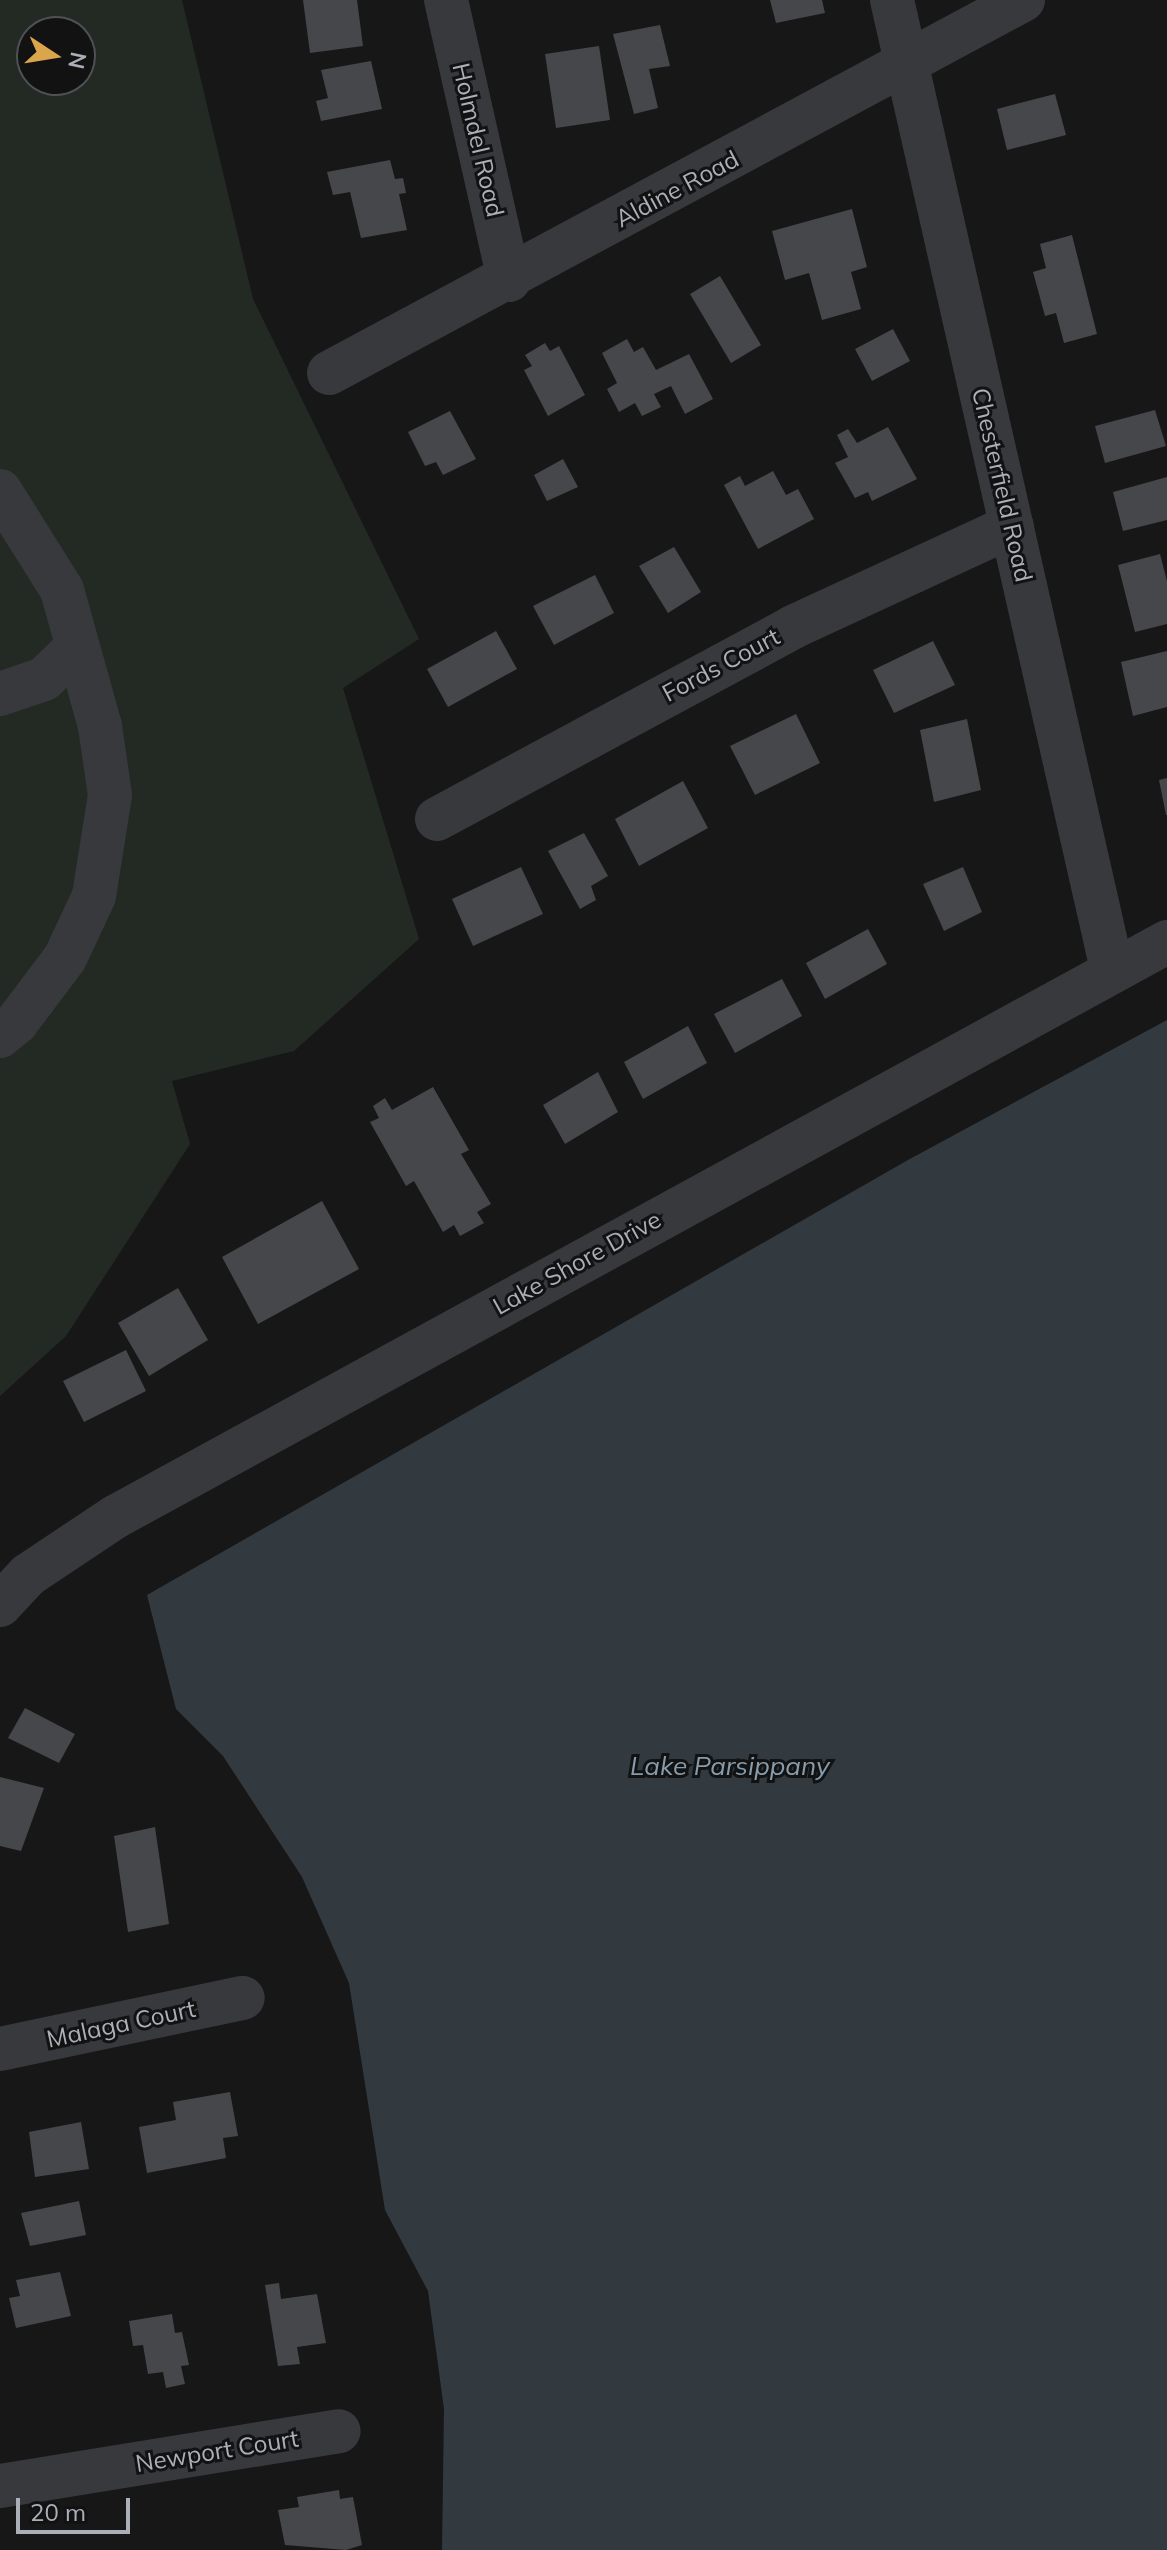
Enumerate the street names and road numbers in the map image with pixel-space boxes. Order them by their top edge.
street label: Holmdel Road [446,60,510,220]
street label: Aldine Road [610,144,744,234]
street label: Chesterfield Road [966,385,1038,585]
street label: Fords Court [657,622,785,708]
street label: Lake Shore Drive [488,1205,666,1321]
street label: Malaga Court [44,1994,198,2054]
street label: Newport Court [133,2424,301,2478]

